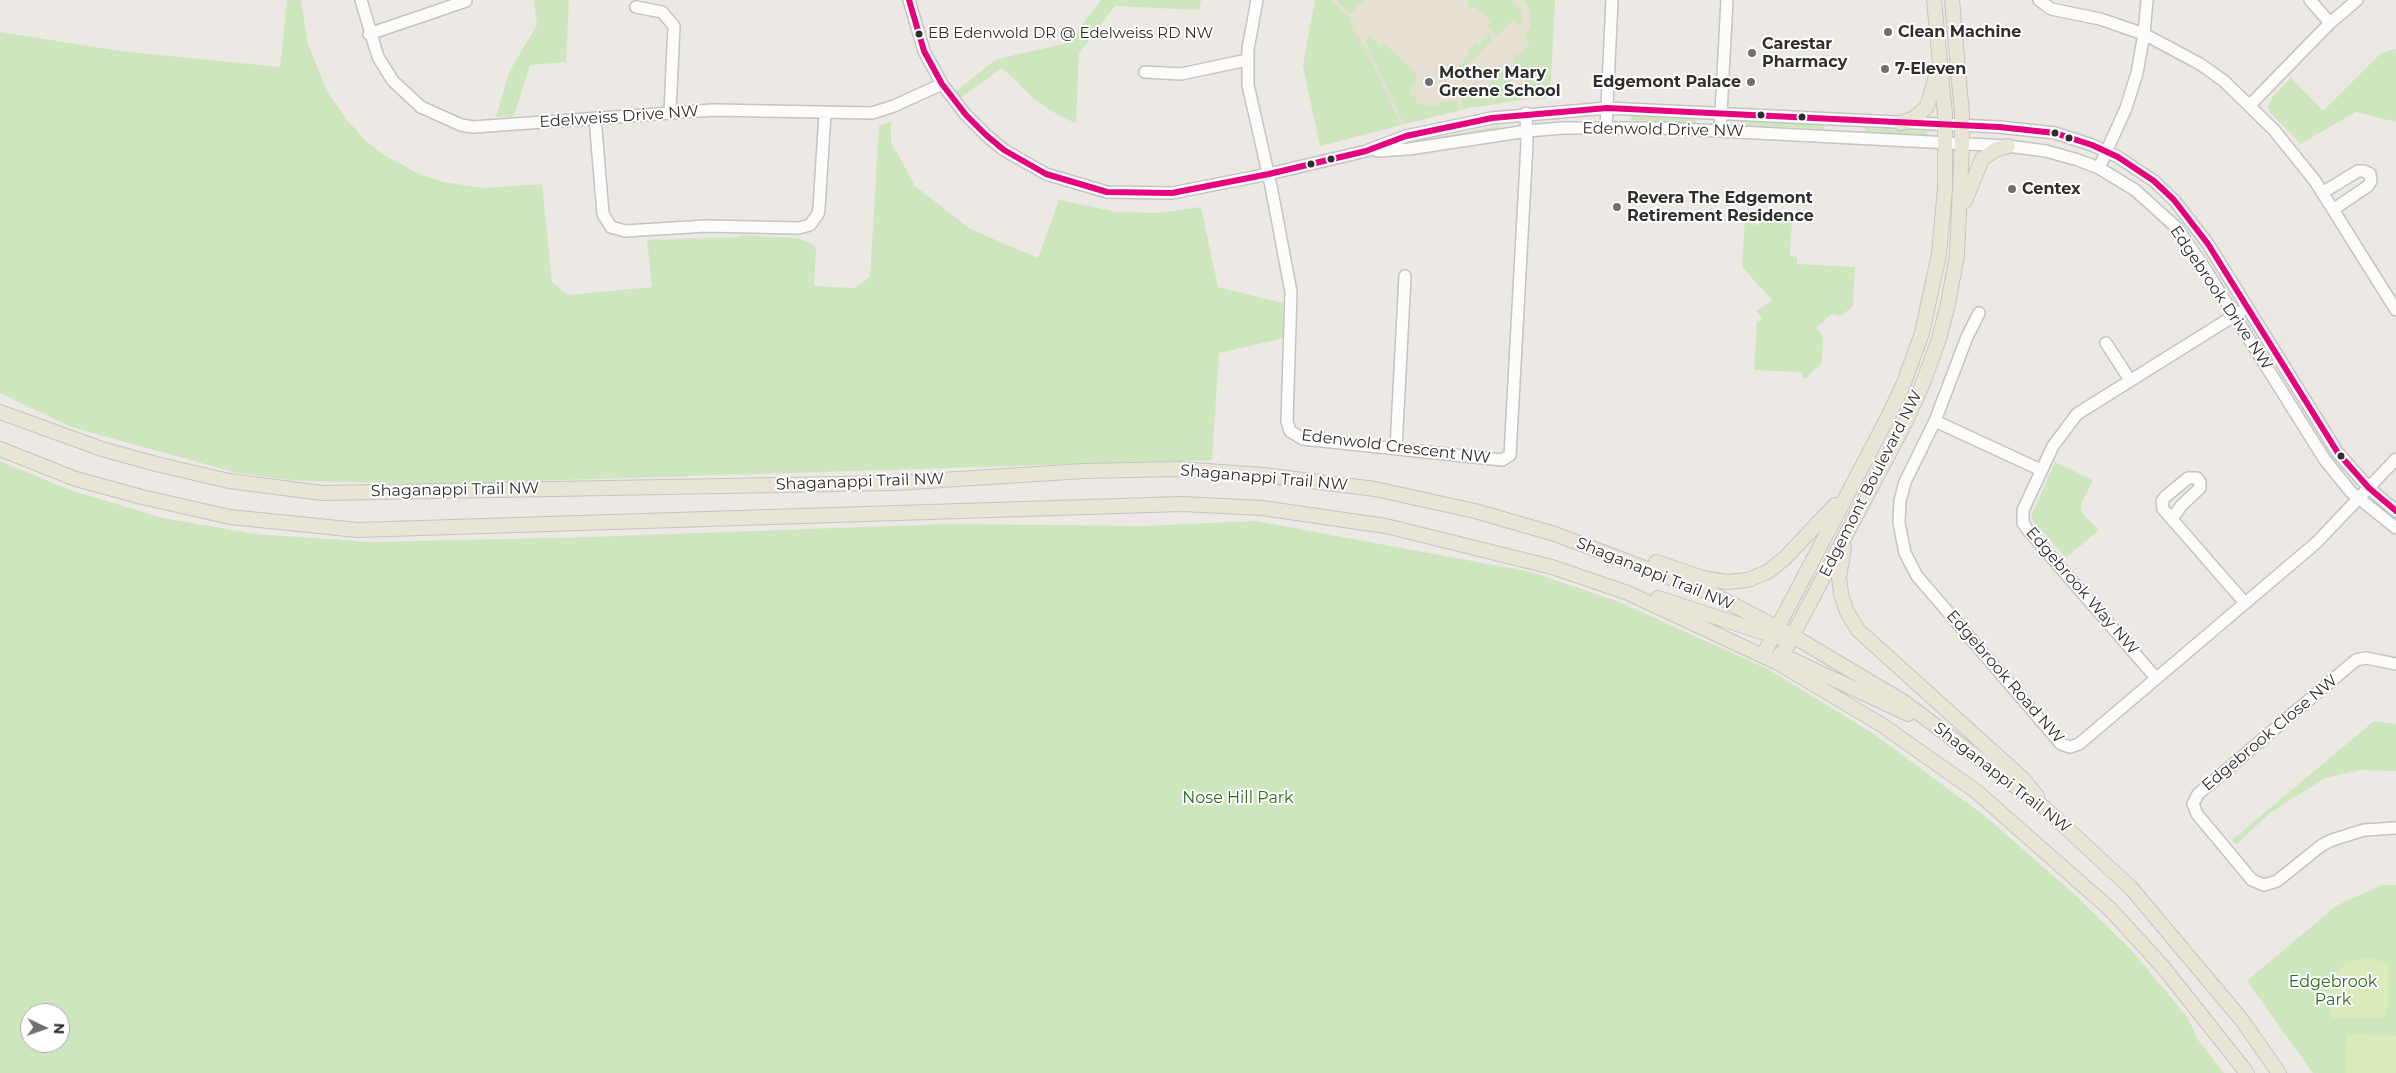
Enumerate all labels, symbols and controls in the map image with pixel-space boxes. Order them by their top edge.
place label: Clean Machine [1898,22,2021,42]
place label: EB Edenwold DR @ Edelweiss RD NW [928,25,1213,43]
marker: Clean Machine [1882,26,1894,38]
marker: EB Edenwold DR @ Edelweiss RD NW [914,29,924,39]
place label: Carestar Pharmacy [1762,34,1847,72]
marker: Carestar Pharmacy [1746,47,1758,59]
place label: 7-Eleven [1895,59,1966,79]
place label: Mother Mary Greene School [1439,63,1561,101]
marker: 7-Eleven [1879,63,1891,75]
place label: Edgemont Palace [1593,72,1741,92]
marker: Mother Mary Greene School [1423,76,1435,88]
marker: Edgemont Palace [1745,76,1757,88]
street label: Edelweiss Drive NW [539,102,699,132]
unlabelled marker [1756,110,1766,120]
unlabelled marker [1797,112,1807,122]
street label: Edenwold Drive NW [1582,119,1744,141]
unlabelled marker [2050,128,2060,138]
unlabelled marker [2064,133,2074,143]
unlabelled marker [1326,154,1336,164]
unlabelled marker [1306,159,1316,169]
place label: Centex [2022,179,2081,199]
marker: Centex [2006,183,2018,195]
place label: Revera The Edgemont Retirement Residence [1627,188,1814,226]
marker: Revera The Edgemont Retirement Residence [1611,201,1623,213]
street label: Edgebrook Drive NW [2166,222,2276,374]
street label: Edgemont Boulevard NW [1816,388,1926,580]
street label: Edenwold Crescent NW [1300,426,1492,468]
unlabelled marker [2336,451,2346,461]
street label: Shaganappi Trail NW [1179,461,1349,495]
street label: Shaganappi Trail NW [775,469,945,495]
street label: Shaganappi Trail NW [371,479,539,501]
street label: Edgebrook Way NW [2021,523,2143,659]
street label: Shaganappi Trail NW [1573,534,1737,614]
street label: Edgebrook Road NW [1942,607,2068,747]
street label: Edgebrook Close NW [2198,671,2342,795]
street label: Shaganappi Trail NW [1930,719,2074,837]
park label: Nose Hill Park [1182,788,1294,808]
park label: Edgebrook Park [2289,972,2377,1010]
north arrow [20,1003,70,1053]
text: N [50,1023,68,1035]

